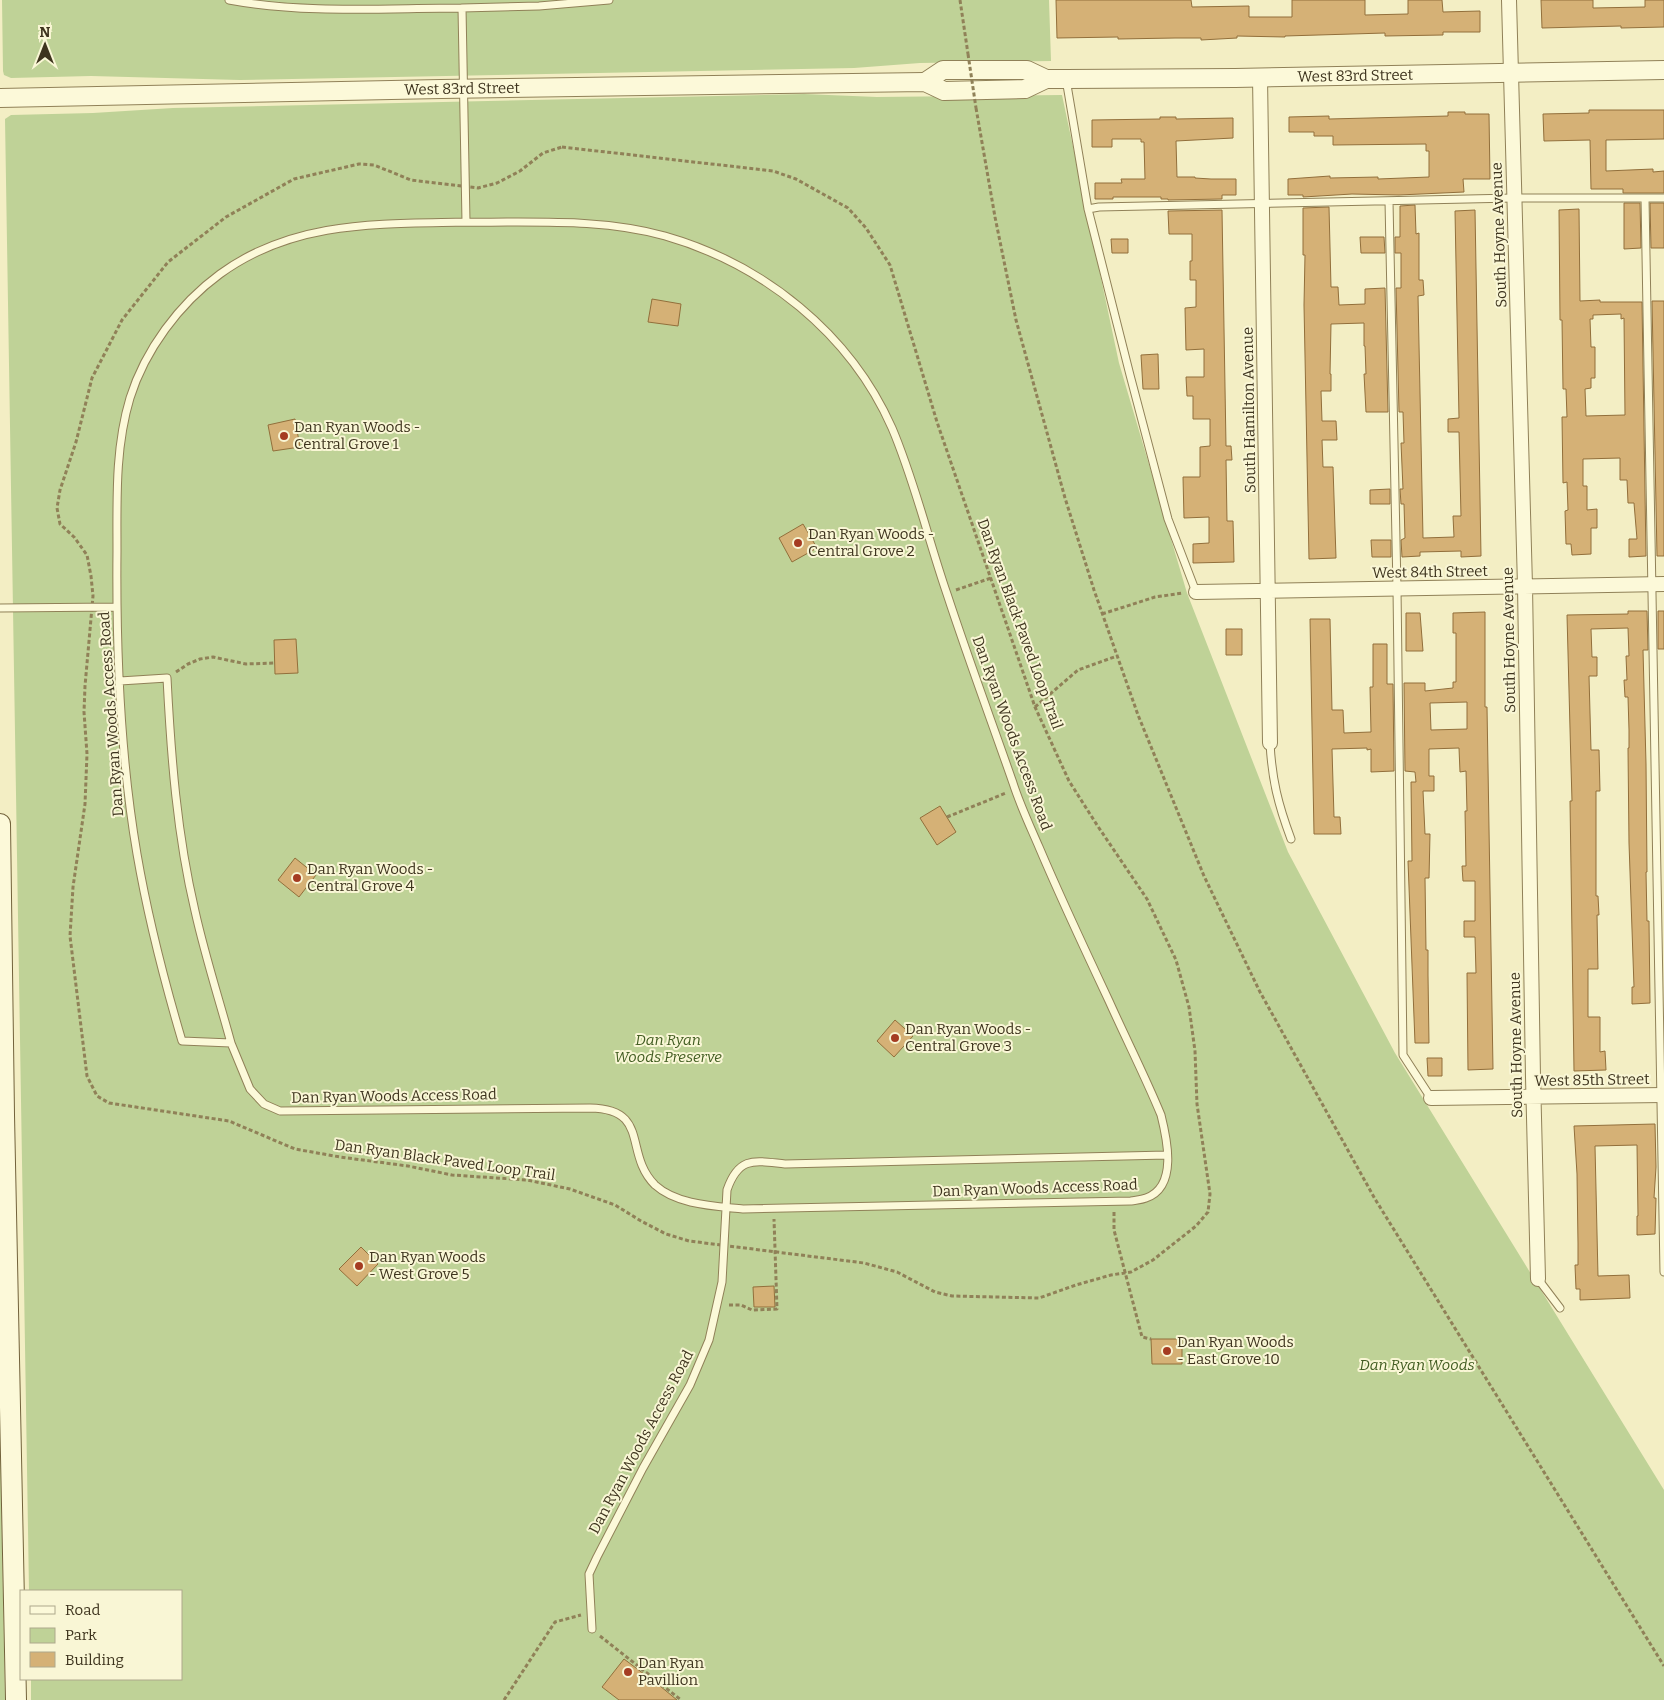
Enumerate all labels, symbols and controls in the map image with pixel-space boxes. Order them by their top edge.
north arrow [20,20,70,70]
text: N [40,24,51,41]
street label: West 83rd Street [1297,66,1414,86]
street label: West 83rd Street [404,79,520,99]
street label: South Hoyne Avenue [1487,162,1511,308]
street label: South Hamilton Avenue [1239,327,1259,493]
place label: Dan Ryan Woods - Central Grove 1 [294,418,420,453]
marker: Dan Ryan Woods - Central Grove 1 [278,430,290,442]
street label: Dan Ryan Black Paved Loop Trail [973,516,1067,732]
place label: Dan Ryan Woods - Central Grove 2 [808,525,934,560]
marker: Dan Ryan Woods - Central Grove 2 [792,537,804,549]
street label: West 84th Street [1372,562,1489,582]
street label: South Hoyne Avenue [1499,567,1519,713]
street label: Dan Ryan Woods Access Road [95,611,127,817]
street label: Dan Ryan Woods Access Road [968,633,1056,833]
place label: Dan Ryan Woods - Central Grove 4 [307,860,433,895]
marker: Dan Ryan Woods - Central Grove 4 [291,872,303,884]
street label: South Hoyne Avenue [1506,972,1526,1118]
place label: Dan Ryan Woods - Central Grove 3 [905,1020,1031,1055]
park label: Dan Ryan Woods Preserve [614,1031,722,1066]
marker: Dan Ryan Woods - Central Grove 3 [889,1032,901,1044]
street label: West 85th Street [1534,1070,1650,1090]
street label: Dan Ryan Woods Access Road [291,1085,497,1107]
street label: Dan Ryan Black Paved Loop Trail [333,1136,557,1184]
street label: Dan Ryan Woods Access Road [932,1175,1138,1201]
place label: Dan Ryan Woods - West Grove 5 [369,1248,486,1283]
marker: Dan Ryan Woods - West Grove 5 [353,1260,365,1272]
place label: Dan Ryan Woods - East Grove 10 [1177,1333,1294,1368]
marker: Dan Ryan Woods - East Grove 10 [1161,1345,1173,1357]
street label: Dan Ryan Woods Access Road [585,1347,697,1537]
park label: Dan Ryan Woods [1359,1356,1475,1374]
legend [20,1590,182,1680]
text: Road [65,1601,100,1619]
text: Park [65,1626,97,1644]
text: Building [65,1651,124,1669]
place label: Dan Ryan Pavillion [638,1654,704,1689]
marker: Dan Ryan Pavillion [622,1666,634,1678]

